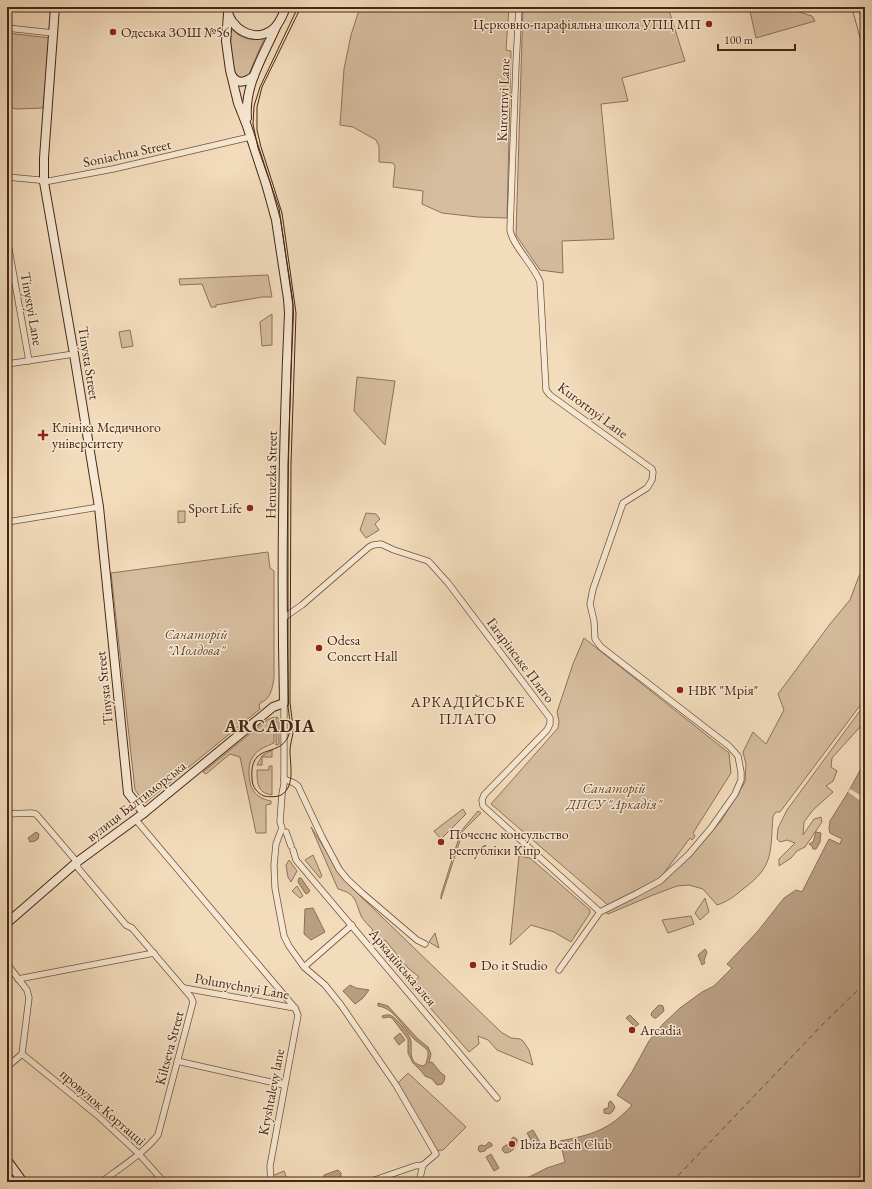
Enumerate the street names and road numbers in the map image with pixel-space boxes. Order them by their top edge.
street label: Kurortnyi Lane [493,57,513,142]
street label: Soniachna Street [81,135,173,171]
street label: Tinystyi Lane [17,271,47,347]
street label: Tinysta Street [74,325,104,401]
street label: Kurortnyi Lane [554,378,632,443]
street label: Henuezka Street [261,430,281,519]
street label: Гагарінське Плато [483,614,559,706]
street label: Tinysta Street [91,650,117,726]
street label: вулиця Балтиморська [83,756,190,845]
street label: Аркадійська алея [365,924,441,1010]
street label: Polunychnyi Lane [193,969,291,1003]
street label: Kiltseva Street [150,1009,188,1087]
street label: Kryshtalevy lane [254,1047,288,1137]
street label: провулок Кортацці [56,1065,150,1150]

